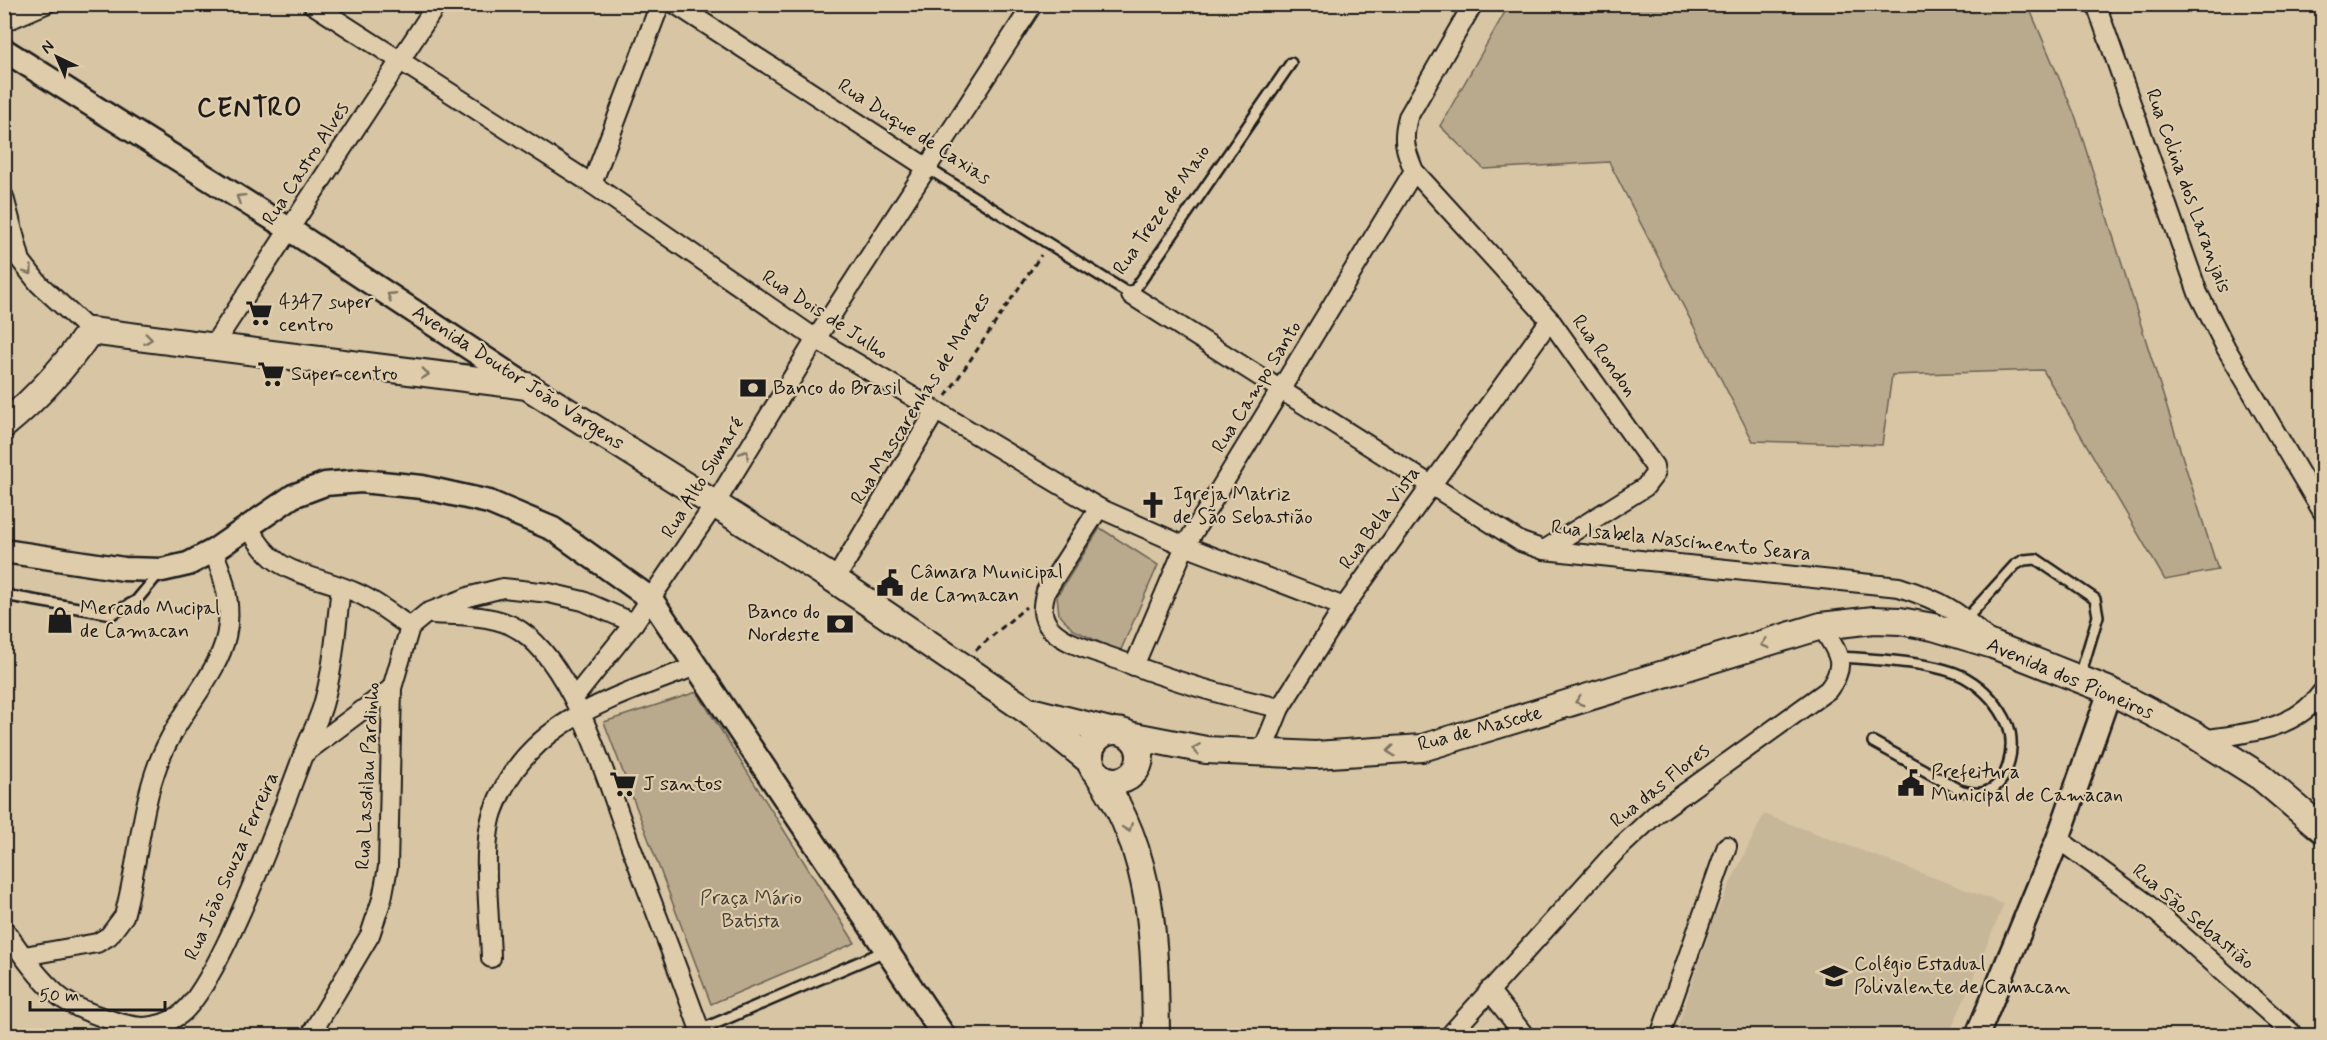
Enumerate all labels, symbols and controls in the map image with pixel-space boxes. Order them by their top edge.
north arrow [27,27,87,87]
text: N [36,36,59,59]
street label: Rua Duque de Caxias [832,72,996,192]
street label: Rua Colina dos Laranjais [2138,85,2238,297]
district label: CENTRO [197,92,303,126]
street label: Rua Castro Alves [256,97,356,231]
street label: Rua Treze de Maio [1107,139,1217,281]
one-way arrow [236,193,246,205]
street label: Rua Dois de Julho [756,264,894,366]
one-way arrow [22,265,33,276]
street label: Rua Mascarenhas de Moraes [845,288,997,510]
place label: 4347 super centro [279,289,374,339]
one-way arrow [387,291,397,303]
supermarket icon: 4347 super centro [244,298,274,328]
street label: Avenida Doutor João Vargens [406,299,629,458]
street label: Rua Rondon [1565,309,1643,403]
street label: Rua Campo Santo [1206,316,1308,458]
one-way arrow [143,332,152,344]
supermarket icon: Super centro [256,359,286,389]
place label: Super centro [291,361,398,388]
one-way arrow [420,367,429,379]
bank icon: Banco do Brasil [738,373,768,403]
place label: Banco do Brasil [773,375,902,402]
street label: Rua Alto Sumaré [655,412,751,544]
one-way arrow [738,450,749,461]
street label: Rua Bela Vista [1333,461,1427,575]
place label: Igreja Matriz de São Sebastião [1173,481,1313,531]
church icon: Igreja Matriz de São Sebastião [1138,490,1168,520]
street label: Rua Isabela Nascimento Seara [1550,514,1812,568]
place label: Câmara Municipal de Camacan [910,559,1063,609]
public building icon: Câmara Municipal de Camacan [875,568,905,598]
place label: Mercado Mucipal de Camacan [80,595,220,645]
place label: Banco do Nordeste [748,599,820,649]
shop icon: Mercado Mucipal de Camacan [45,605,75,635]
bank icon: Banco do Nordeste [825,609,855,639]
street label: Avenida dos Pioneiros [1982,632,2158,726]
one-way arrow [1760,637,1771,649]
street label: Rua Lasdilau Pardinho [350,682,386,870]
one-way arrow [1574,694,1585,706]
street label: Rua de Mascote [1415,699,1545,759]
street label: Rua das Flores [1604,737,1716,835]
one-way arrow [1192,743,1201,755]
one-way arrow [1386,744,1395,757]
place label: Prefeitura Municipal de Camacan [1931,759,2123,809]
street label: Rua João Souza Ferreira [178,767,286,965]
public building icon: Prefeitura Municipal de Camacan [1896,768,1926,798]
supermarket icon: J santos [608,769,638,799]
place label: J santos [643,771,722,798]
one-way arrow [1121,822,1133,833]
street label: Rua São Sebastião [2126,858,2260,976]
park label: Praça Mário Batista [700,885,802,935]
place label: Colégio Estadual Polivalente de Camacan [1854,951,2070,1001]
school or university icon: Colégio Estadual Polivalente de Camacan [1819,961,1849,991]
scale bar [30,974,165,1012]
text: 50 m [39,984,79,1008]

